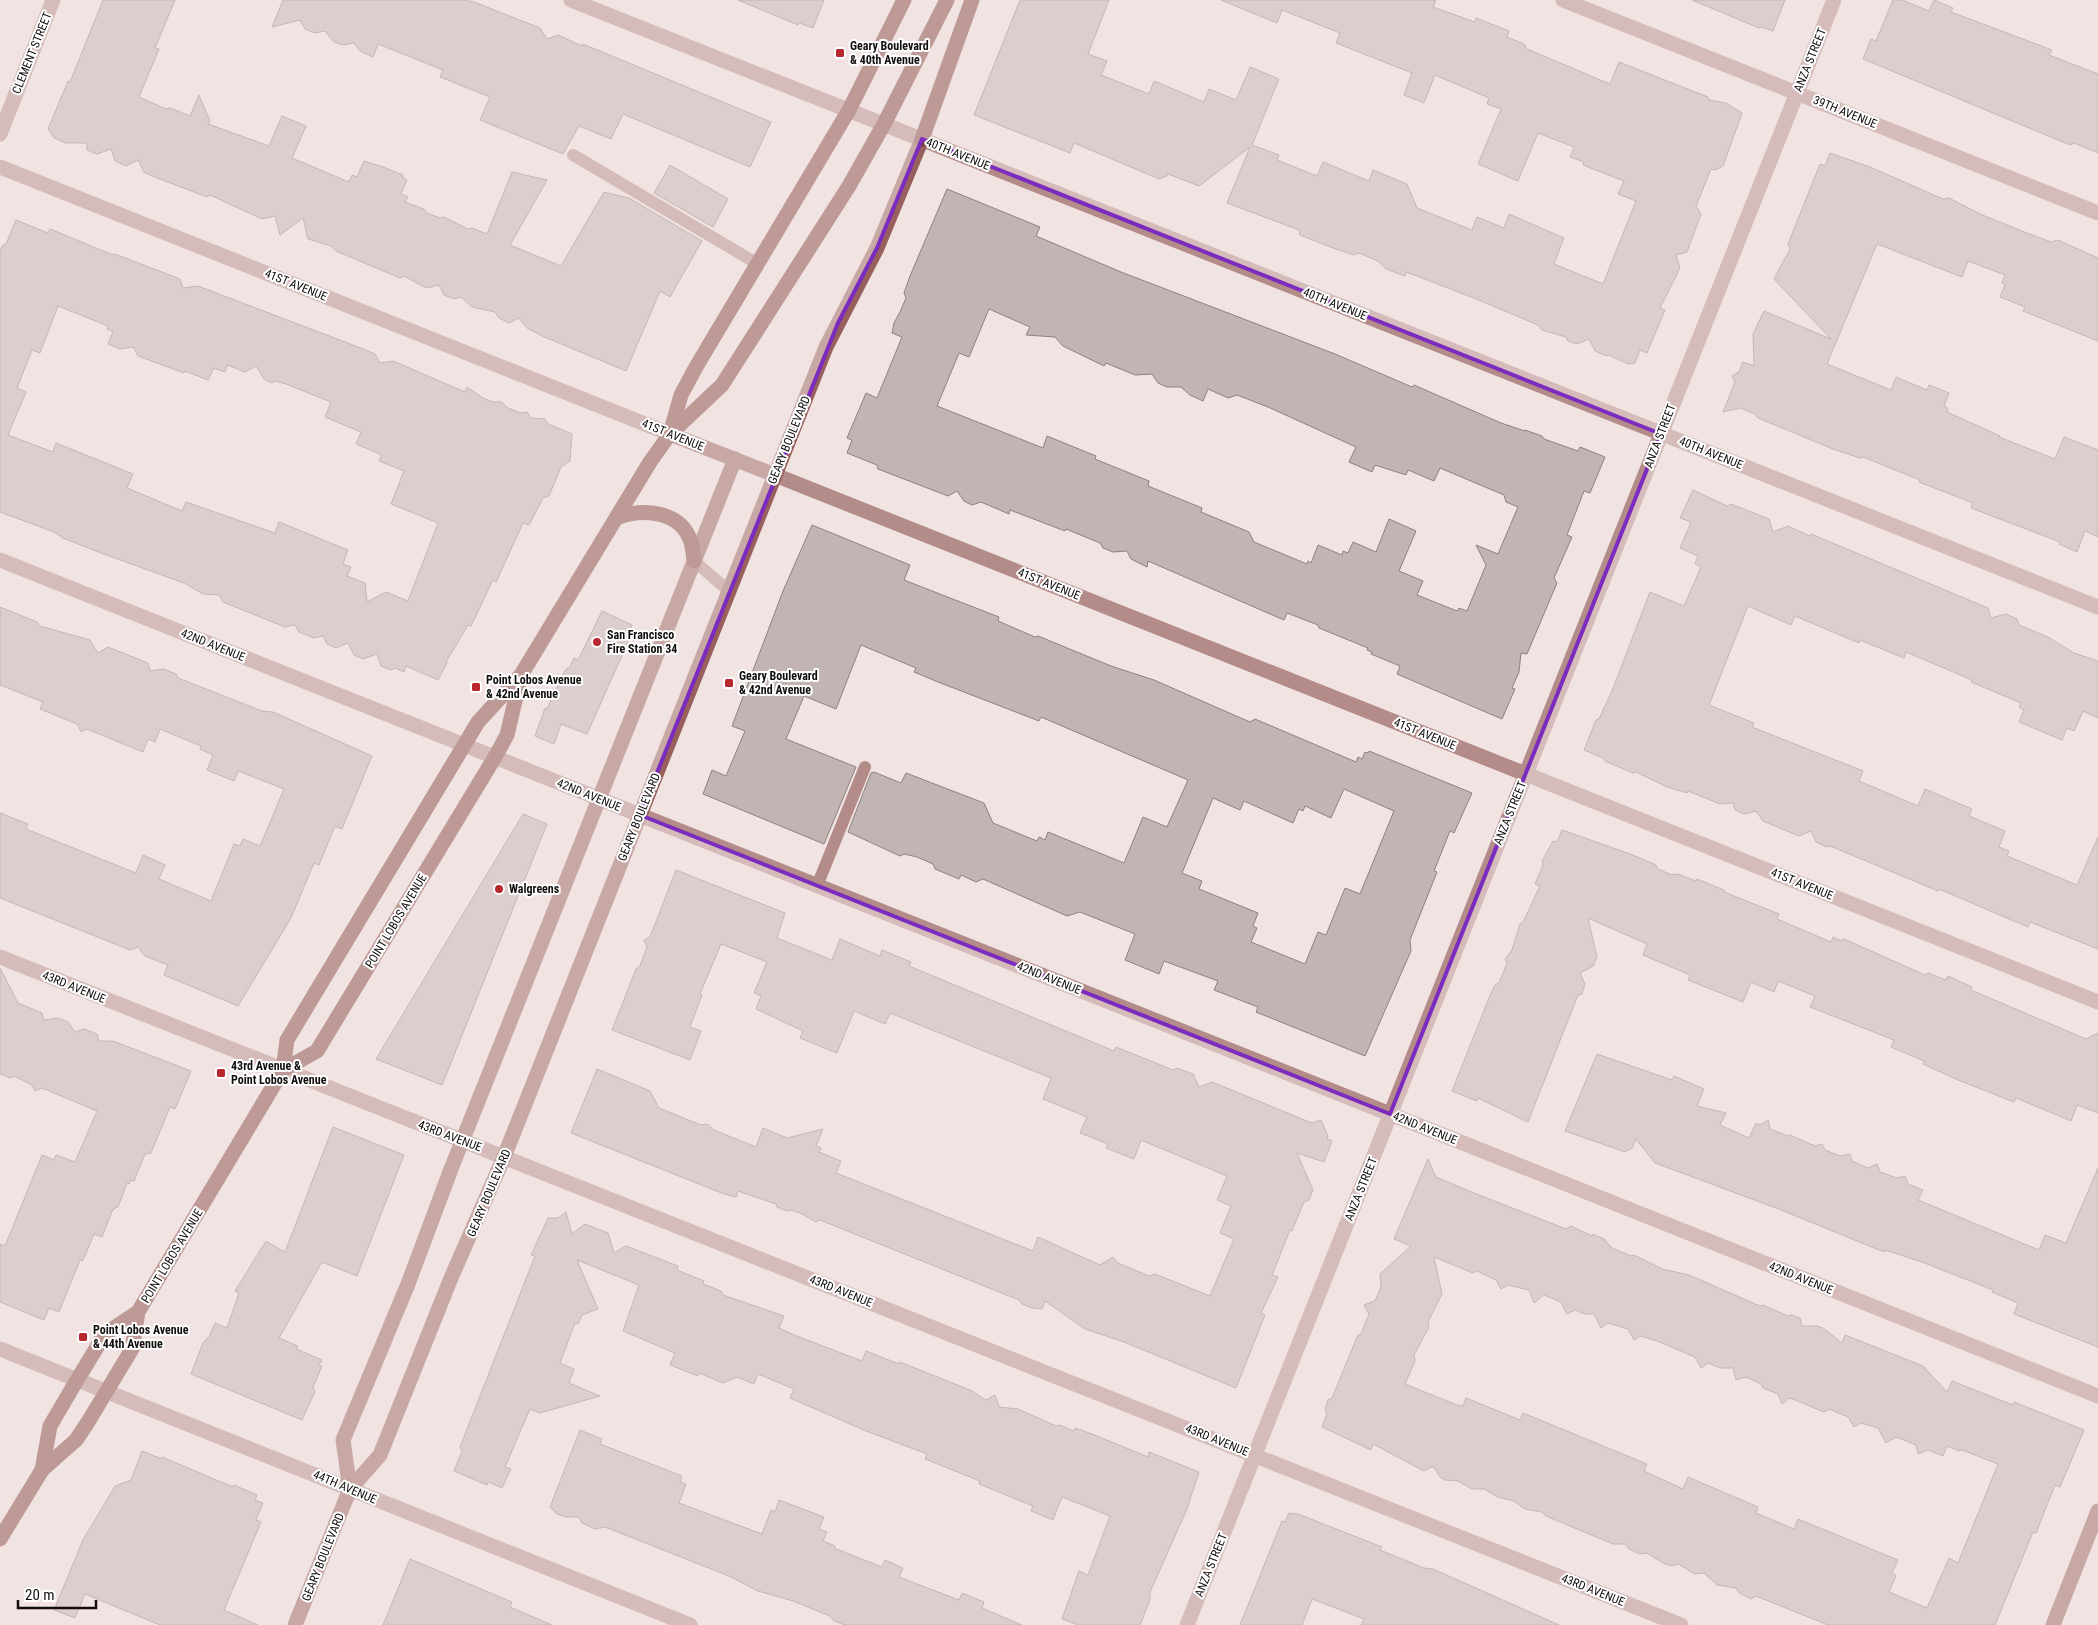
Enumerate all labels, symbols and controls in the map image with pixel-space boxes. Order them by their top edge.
street label: CLEMENT STREET [9,10,55,96]
street label: ANZA STREET [1791,26,1829,94]
place label: Geary Boulevard & 40th Avenue [850,39,929,67]
marker: Geary Boulevard & 40th Avenue [834,47,846,59]
street label: 39TH AVENUE [1811,93,1879,131]
street label: 40TH AVENUE [924,135,992,173]
street label: 41ST AVENUE [263,266,329,304]
street label: 40TH AVENUE [1301,285,1369,323]
street label: GEARY BOULEVARD [765,394,813,486]
street label: ANZA STREET [1641,402,1679,470]
street label: 41ST AVENUE [640,416,706,454]
street label: 40TH AVENUE [1677,434,1745,472]
street label: 41ST AVENUE [1016,565,1082,603]
street label: 42ND AVENUE [179,626,247,664]
place label: San Francisco Fire Station 34 [607,628,677,656]
marker: San Francisco Fire Station 34 [591,636,603,648]
place label: Geary Boulevard & 42nd Avenue [739,669,818,697]
place label: Point Lobos Avenue & 42nd Avenue [486,673,582,701]
marker: Geary Boulevard & 42nd Avenue [723,677,735,689]
marker: Point Lobos Avenue & 42nd Avenue [470,681,482,693]
street label: 41ST AVENUE [1392,715,1458,753]
street label: GEARY BOULEVARD [615,771,663,863]
street label: 42ND AVENUE [555,776,623,814]
street label: ANZA STREET [1491,779,1529,847]
street label: 41ST AVENUE [1769,865,1835,903]
street label: POINT LOBOS AVENUE [362,871,430,971]
place label: Walgreens [509,882,560,896]
marker: Walgreens [493,883,505,895]
street label: 42ND AVENUE [1015,959,1083,997]
street label: 43RD AVENUE [40,968,108,1006]
place label: 43rd Avenue & Point Lobos Avenue [231,1059,327,1087]
marker: 43rd Avenue & Point Lobos Avenue [215,1067,227,1079]
street label: 42ND AVENUE [1391,1109,1459,1147]
street label: 43RD AVENUE [416,1117,484,1155]
street label: GEARY BOULEVARD [464,1147,514,1239]
street label: ANZA STREET [1342,1155,1380,1223]
street label: POINT LOBOS AVENUE [138,1206,206,1306]
street label: 42ND AVENUE [1767,1259,1835,1297]
street label: 43RD AVENUE [807,1272,875,1310]
place label: Point Lobos Avenue & 44th Avenue [93,1323,189,1351]
marker: Point Lobos Avenue & 44th Avenue [77,1331,89,1343]
street label: 43RD AVENUE [1183,1421,1251,1459]
street label: 44TH AVENUE [311,1467,379,1507]
street label: GEARY BOULEVARD [299,1511,347,1603]
street label: ANZA STREET [1192,1531,1230,1599]
street label: 43RD AVENUE [1559,1571,1627,1609]
scale bar [18,1578,95,1610]
text: 20 m [25,1586,55,1604]

